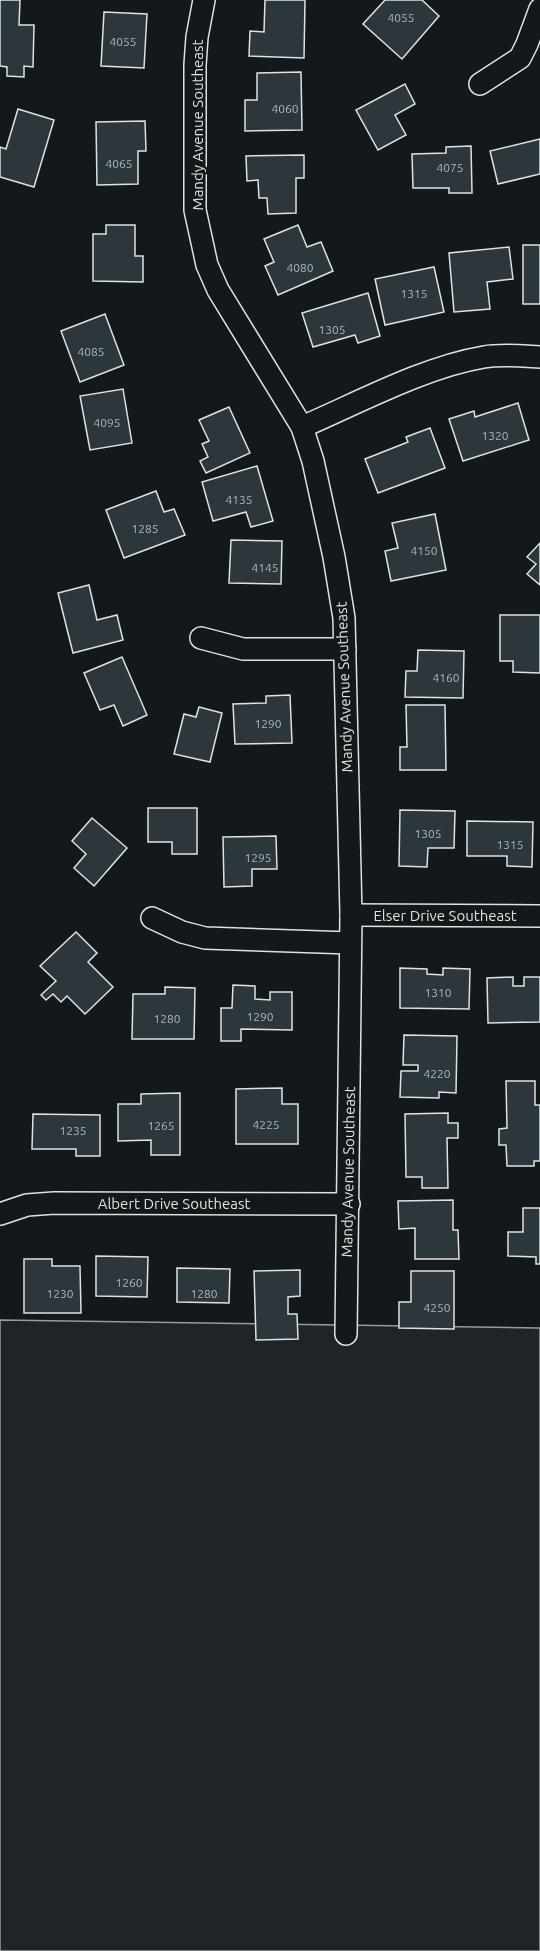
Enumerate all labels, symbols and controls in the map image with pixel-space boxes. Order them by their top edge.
house number: 4055 [387,11,415,24]
house number: 4055 [109,35,137,48]
street label: Mandy Avenue Southeast [189,40,206,210]
house number: 4060 [271,102,299,115]
house number: 4065 [105,157,133,170]
house number: 4075 [436,161,464,174]
house number: 4080 [286,261,314,274]
house number: 1315 [400,287,428,300]
house number: 1305 [318,323,346,336]
house number: 4085 [77,345,105,358]
house number: 4095 [93,416,121,429]
house number: 1320 [481,429,509,442]
house number: 4135 [225,493,253,506]
house number: 1285 [131,522,159,535]
house number: 4150 [410,544,438,557]
house number: 4145 [251,561,279,574]
street label: Mandy Avenue Southeast [333,601,355,773]
house number: 4160 [432,671,460,684]
house number: 1290 [254,717,282,730]
house number: 1305 [414,827,442,840]
house number: 1315 [496,838,524,851]
house number: 1295 [244,851,272,864]
street label: Elser Drive Southeast [373,907,517,924]
house number: 1310 [424,986,452,999]
house number: 1290 [246,1010,274,1023]
house number: 1280 [153,1012,181,1025]
house number: 4220 [423,1067,451,1080]
street label: Mandy Avenue Southeast [338,1086,358,1258]
house number: 4225 [252,1118,280,1131]
house number: 1265 [147,1119,175,1132]
house number: 1235 [59,1124,87,1137]
street label: Albert Drive Southeast [98,1195,250,1212]
house number: 1260 [115,1276,143,1289]
house number: 1230 [46,1287,74,1300]
house number: 1280 [190,1287,218,1300]
house number: 4250 [423,1301,451,1314]

